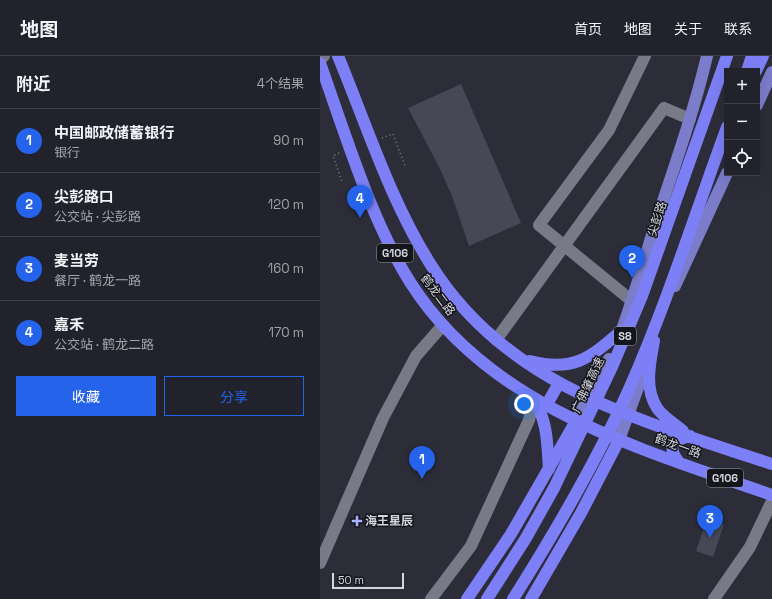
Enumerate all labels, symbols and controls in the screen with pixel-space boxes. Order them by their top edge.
text: 地图 [20,17,58,42]
text: 首页 [574,20,602,38]
text: 地图 [624,20,652,38]
text: 关于 [674,20,702,38]
text: 联系 [724,20,752,38]
map controls [724,68,760,176]
button: + [724,68,760,104]
text: 附近 [16,73,50,95]
text: 4个结果 [257,75,304,92]
button: − [724,104,760,140]
text: 中国邮政储蓄银行 [54,123,174,142]
text: 1 [26,132,32,149]
text: 90 m [273,132,304,149]
button: locate [724,140,760,176]
text: 银行 [54,144,80,161]
pin: 4 [347,185,373,218]
text: 尖彭路口 [54,187,114,206]
text: 2 [25,196,33,213]
text: 120 m [268,196,304,213]
street label: 尖彭路 [644,199,670,239]
text: 公交站 · 尖彭路 [54,208,141,225]
road number: G106 [377,244,413,262]
pin: 2 [619,245,645,278]
text: 麦当劳 [54,251,99,270]
text: 3 [25,260,33,277]
text: 160 m [268,260,304,277]
street label: 鹤龙二路 [417,271,459,319]
text: 餐厅 · 鹤龙一路 [54,272,141,289]
text: 嘉禾 [54,315,84,334]
text: 4 [25,324,33,341]
text: 170 m [268,324,304,341]
road number: S8 [614,327,636,345]
text: 公交站 · 鹤龙二路 [54,336,154,353]
street label: 广佛肇高速 [568,354,608,416]
button: 收藏 [16,376,156,416]
button: 分享 [164,376,304,416]
your location [514,394,534,414]
street label: 鹤龙一路 [653,430,703,462]
pin: 1 [409,446,435,479]
road number: G106 [707,469,743,487]
pin: 3 [697,505,723,538]
place label: 海王星辰 [365,513,413,529]
marker: 海王星辰 [352,516,362,526]
scale bar [332,571,404,590]
text: 50 m [338,573,364,587]

